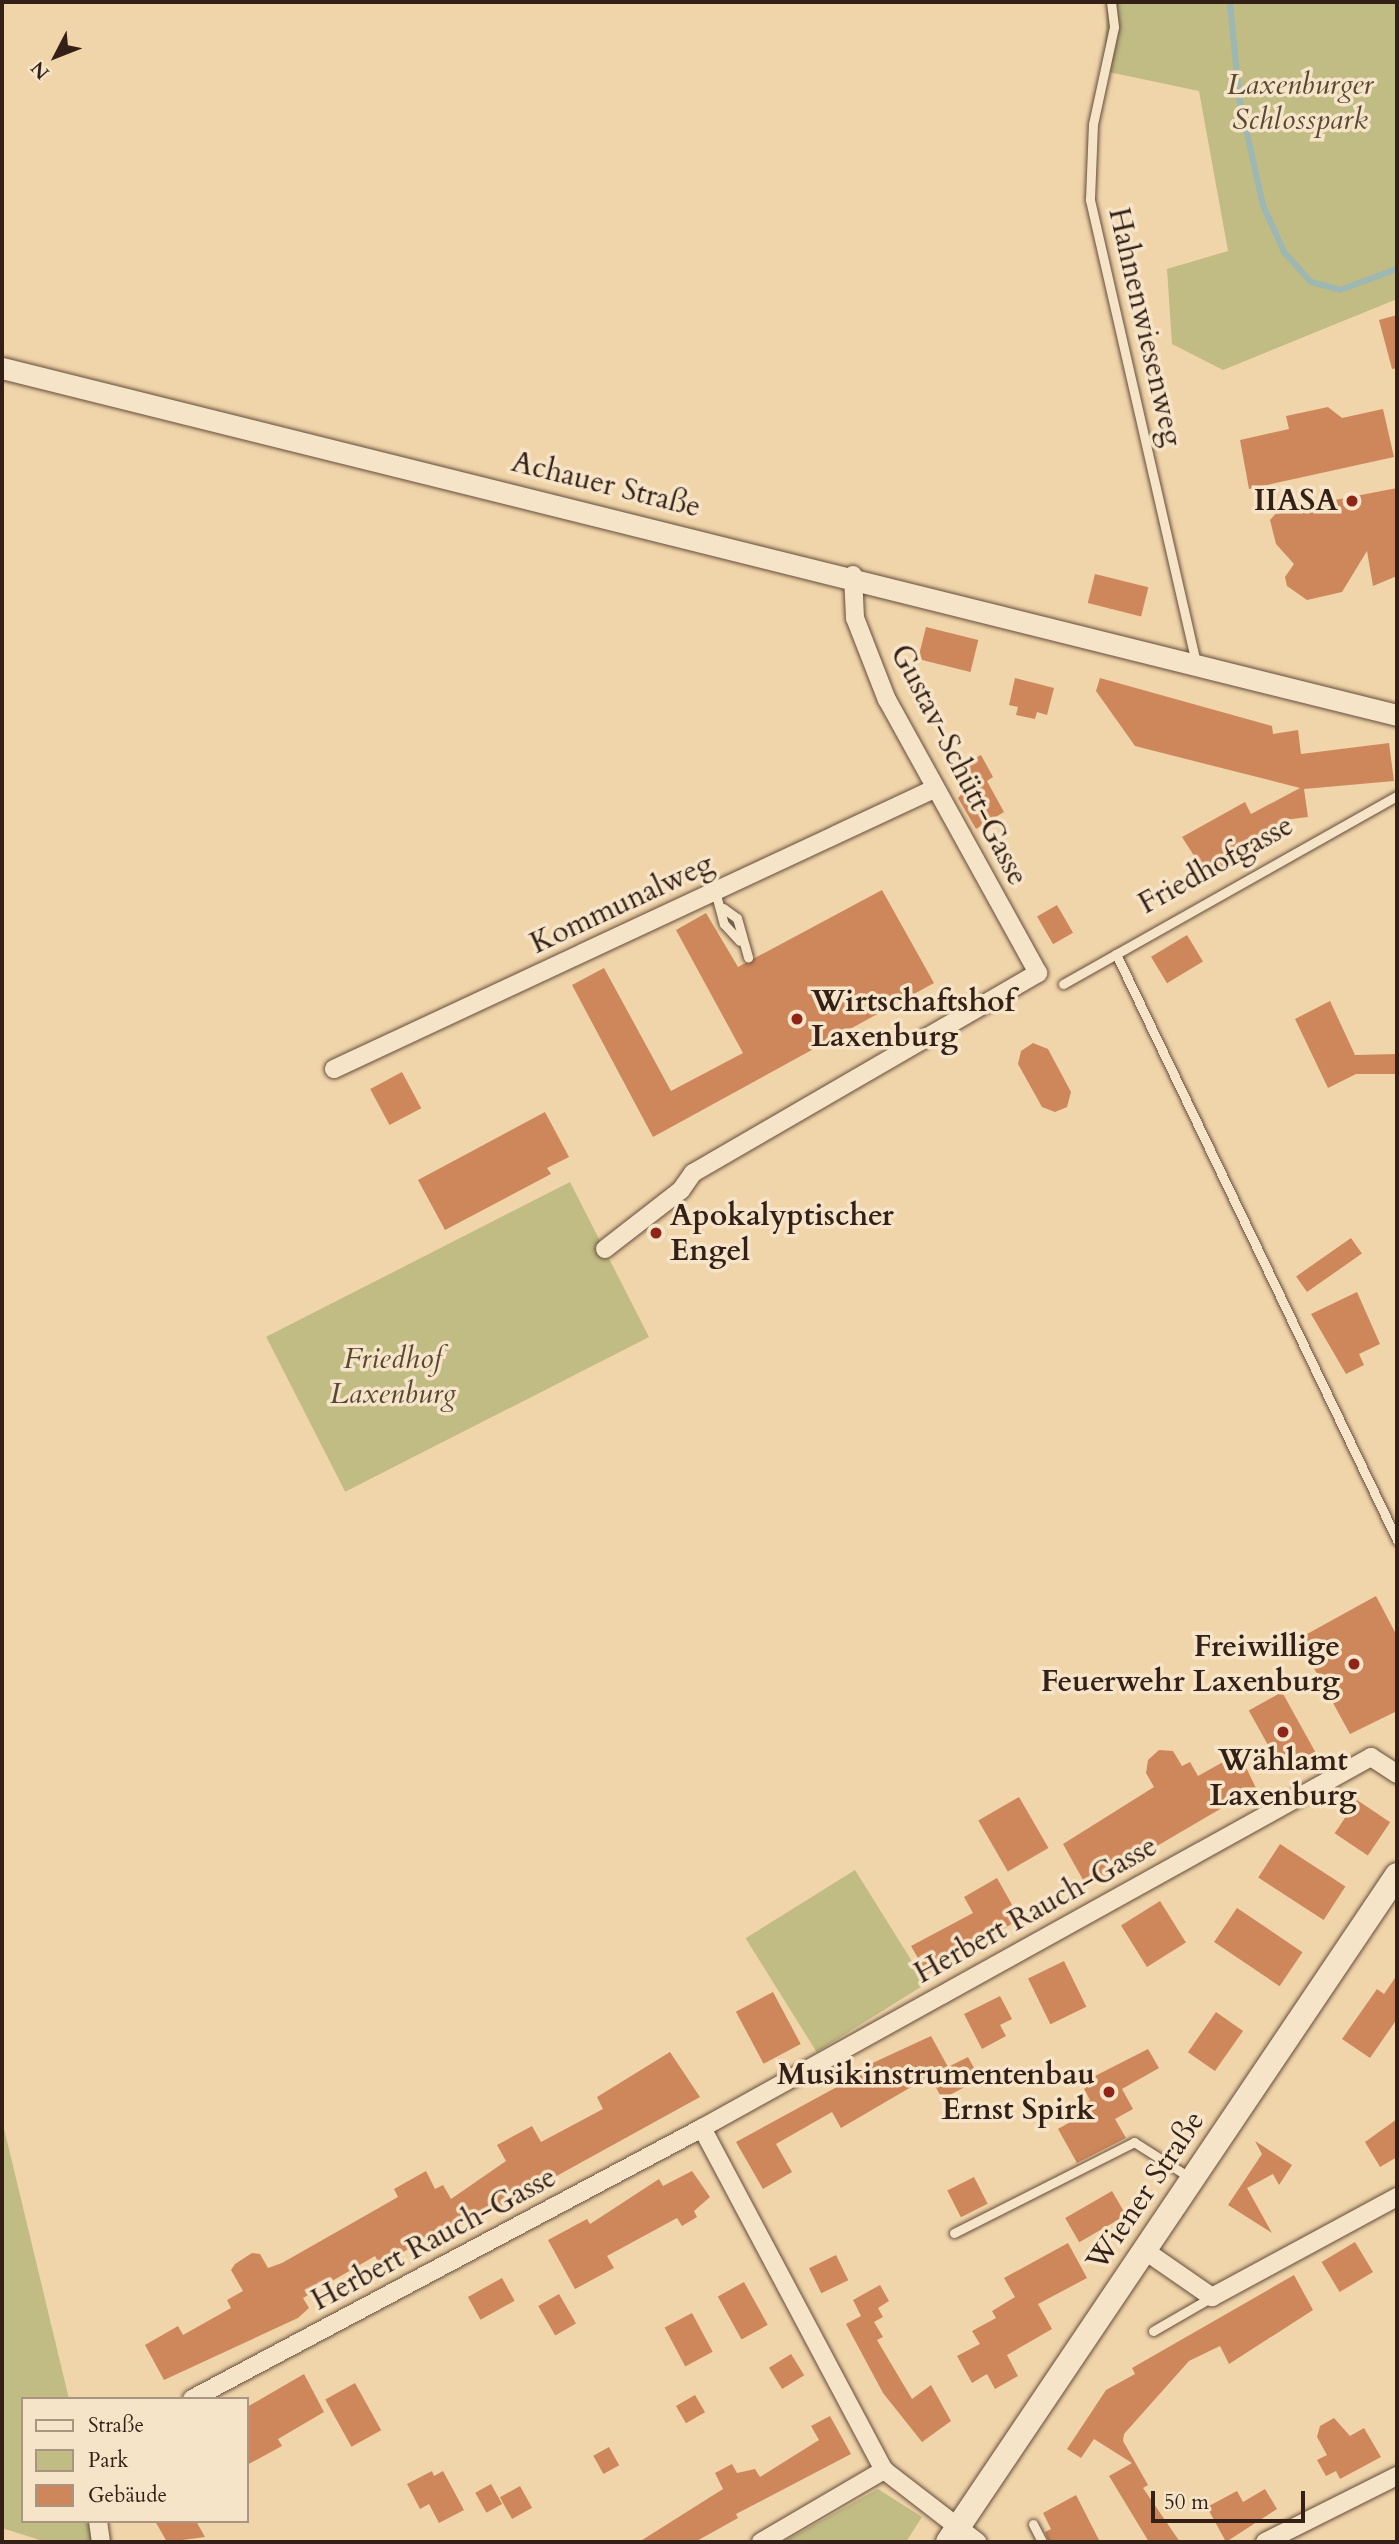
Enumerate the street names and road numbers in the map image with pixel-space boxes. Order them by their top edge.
street label: Hahnenwiesenweg [1100,204,1190,450]
street label: Achauer Straße [508,444,704,526]
street label: Gustav-Schütt-Gasse [883,639,1035,891]
street label: Friedhofgasse [1132,808,1300,922]
street label: Kommunalweg [525,846,719,962]
street label: Herbert Rauch-Gasse [908,1828,1164,1992]
street label: Wiener Straße [1079,2104,1213,2278]
street label: Herbert Rauch-Gasse [305,2159,563,2319]

